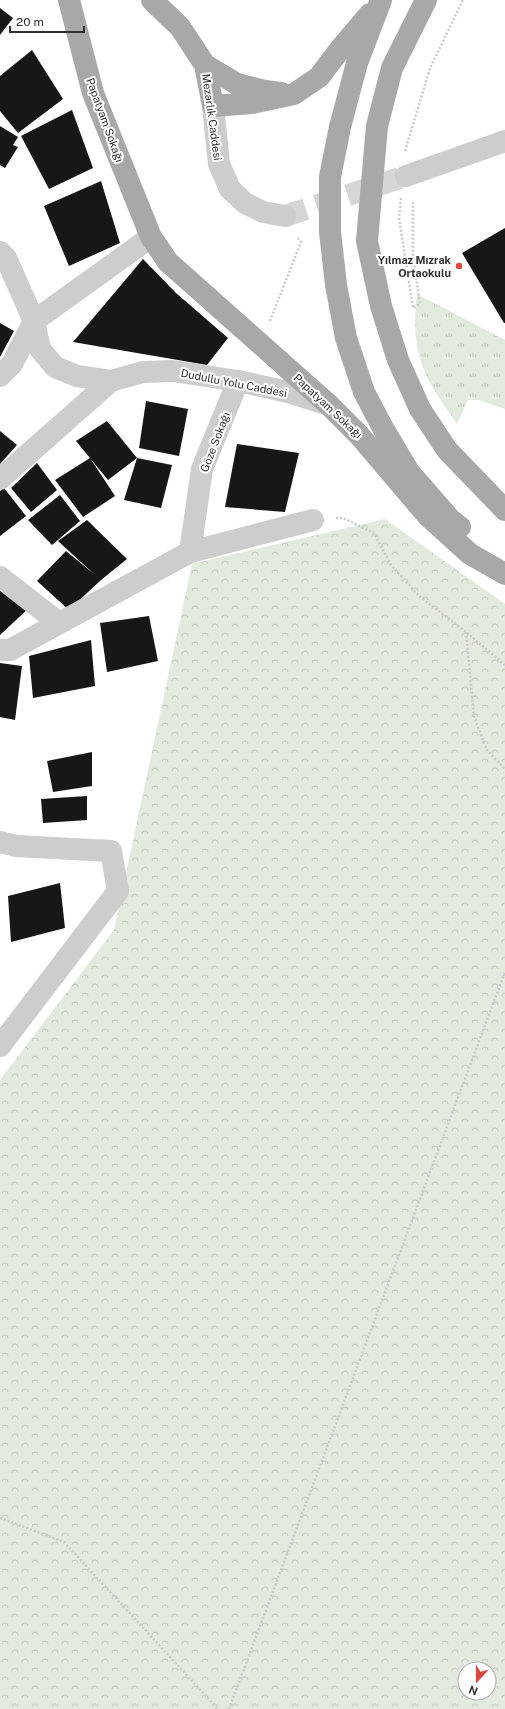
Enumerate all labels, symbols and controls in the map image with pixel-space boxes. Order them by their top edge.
scale bar [10,8,84,34]
text: 20 m [16,15,44,29]
street label: Mezarlık Caddesi [200,73,224,161]
street label: Papatyam Sokağı [84,76,126,164]
place label: Yılmaz Mızrak Ortaokulu [378,254,452,279]
marker: Yılmaz Mızrak Ortaokulu [454,261,464,271]
street label: Dudullu Yolu Caddesi [180,367,288,399]
street label: Papatyam Sokağı [291,371,365,441]
street label: Göze Sokağı [198,410,232,474]
north arrow [457,1661,497,1701]
text: N [467,1683,480,1697]

